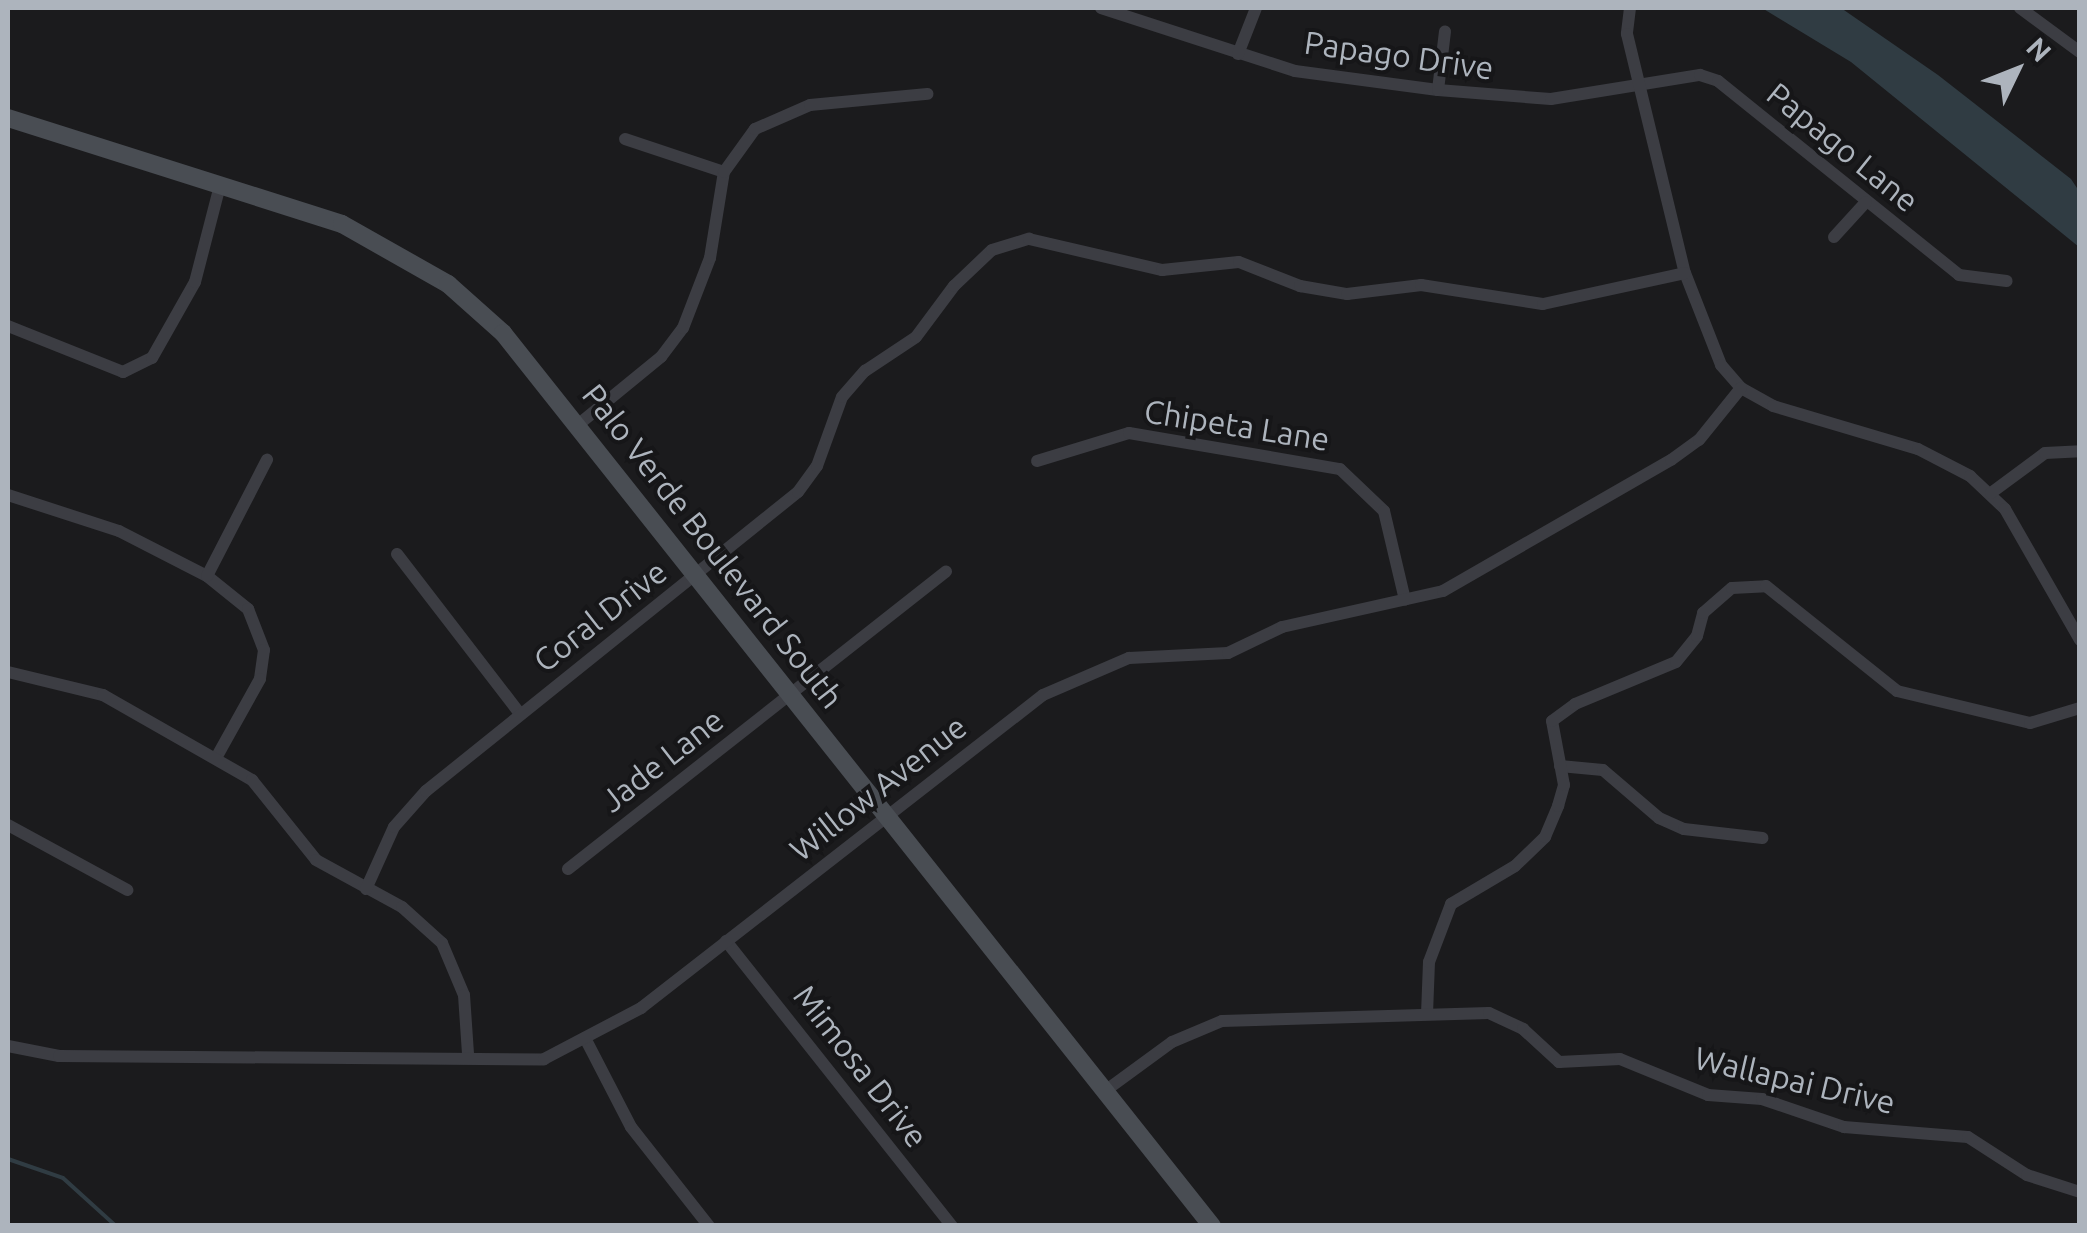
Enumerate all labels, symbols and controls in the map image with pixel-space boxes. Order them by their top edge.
north arrow [1967,20,2067,120]
street label: Papago Drive [1302,23,1496,87]
text: N [2021,31,2058,67]
street label: Papago Lane [1760,74,1926,220]
street label: Palo Verde Boulevard South [575,376,851,716]
street label: Chipeta Lane [1142,391,1332,459]
street label: Coral Drive [526,552,674,680]
street label: Jade Lane [593,700,731,820]
street label: Willow Avenue [782,707,974,869]
street label: Mimosa Drive [786,977,936,1155]
street label: Wallapai Drive [1691,1038,1899,1122]

